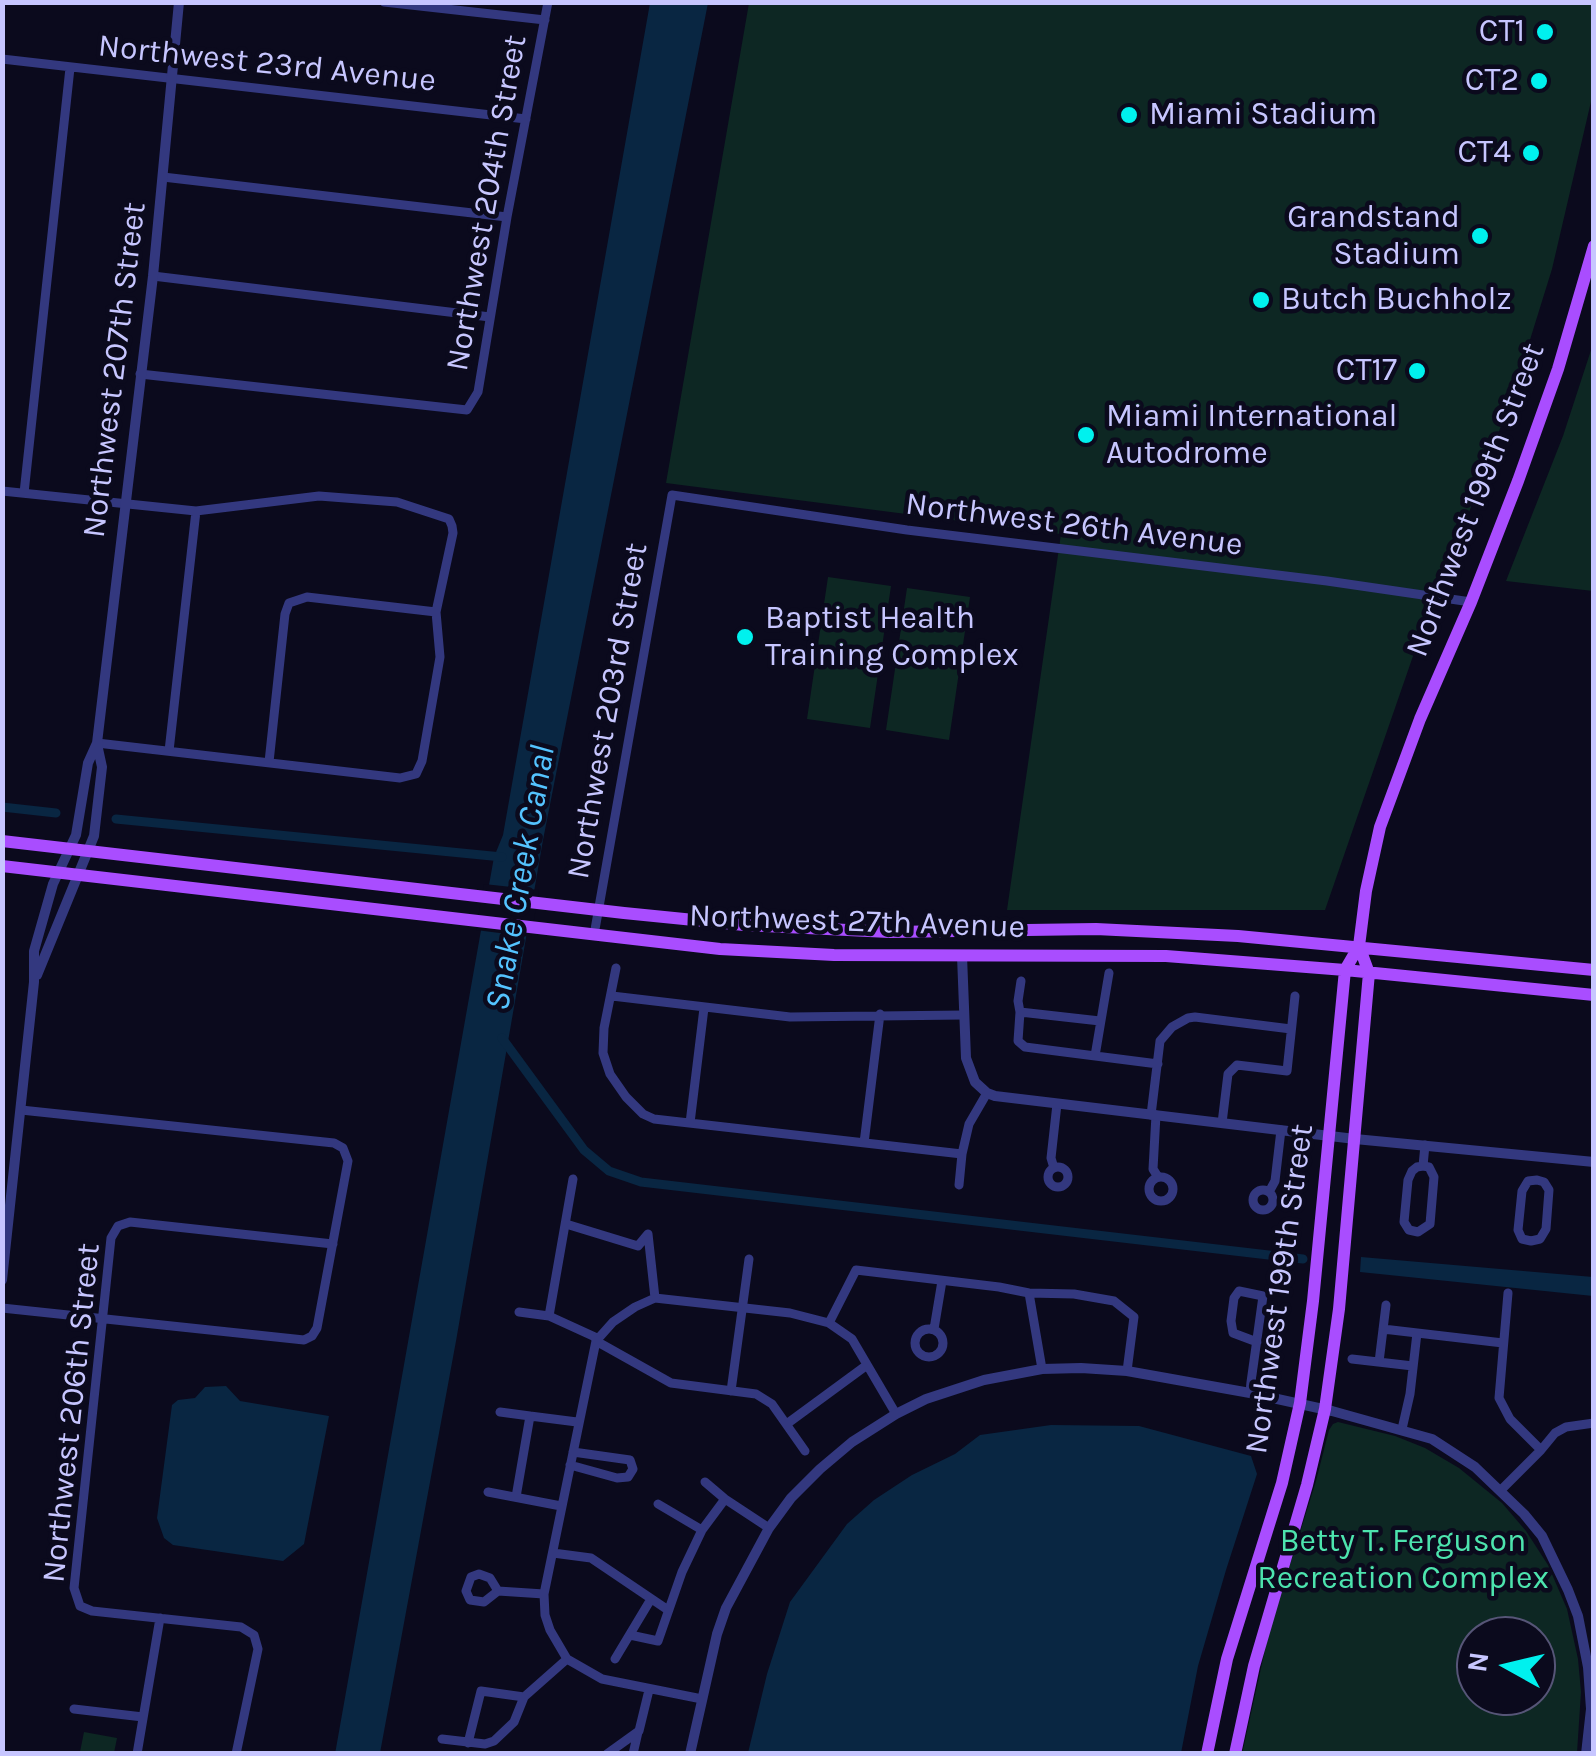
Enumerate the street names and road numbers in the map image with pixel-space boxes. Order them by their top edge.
street label: Northwest 23rd Avenue [96,27,438,101]
street label: Northwest 204th Street [439,32,535,374]
street label: Northwest 207th Street [75,200,155,540]
street label: Northwest 199th Street [1398,338,1554,662]
street label: Northwest 26th Avenue [903,485,1245,565]
street label: Northwest 203rd Street [560,540,656,882]
street label: Northwest 27th Avenue [688,897,1026,947]
street label: Northwest 199th Street [1238,1122,1322,1456]
street label: Northwest 206th Street [35,1241,109,1585]

